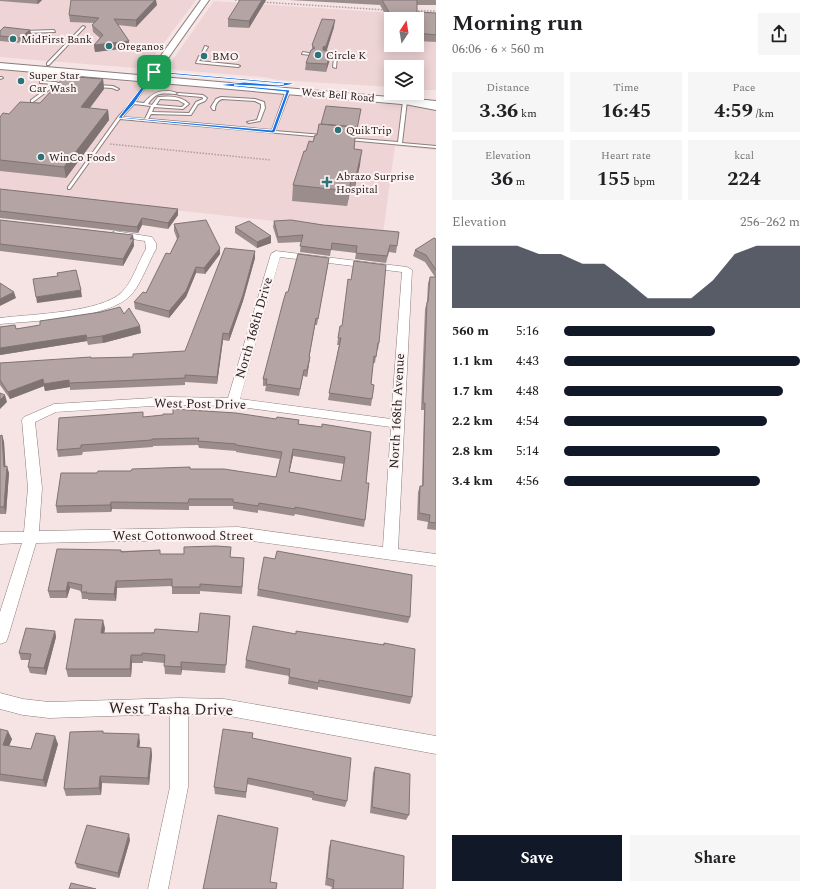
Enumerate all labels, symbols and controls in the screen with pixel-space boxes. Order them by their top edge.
text: Morning run [452,7,583,40]
north arrow [384,12,424,52]
map controls [384,12,424,100]
button: share [758,13,800,55]
place label: MidFirst Bank [21,31,92,48]
marker: MidFirst Bank [8,34,18,44]
place label: Oreganos [117,38,164,55]
text: 06:06 · 6 × 560 m [452,39,544,59]
marker: Oreganos [104,41,114,51]
place label: Circle K [326,47,366,64]
place label: BMO [212,48,239,65]
marker: Circle K [313,50,323,60]
marker: BMO [199,51,209,61]
pin [137,55,171,89]
button: layers [384,60,424,100]
icon: arrive [143,61,165,83]
place label: Super Star Car Wash [29,67,80,97]
marker: Super Star Car Wash [16,76,26,86]
text: Distance [487,79,529,96]
text: Time [613,79,639,96]
text: Pace [733,79,755,96]
street label: West Bell Road [300,83,376,107]
text: 3.36 [479,96,518,126]
text: 16:45 [601,96,651,126]
text: 4:59 [714,96,753,126]
text: km [518,105,537,122]
text: /km [753,105,774,122]
place label: QuikTrip [346,122,392,139]
marker: QuikTrip [333,125,343,135]
text: Elevation [485,147,531,164]
text: Heart rate [601,147,651,164]
text: kcal [734,147,754,164]
place label: WinCo Foods [49,149,116,166]
marker: WinCo Foods [36,152,46,162]
text: 36 [491,164,513,194]
text: 155 [597,164,631,194]
text: 224 [727,164,761,194]
place label: Abrazo Surprise Hospital [336,168,414,198]
text: m [513,173,525,190]
text: bpm [631,173,655,190]
marker: Abrazo Surprise Hospital [321,176,333,188]
text: Elevation [452,212,506,232]
text: 256–262 m [740,212,800,232]
street label: North 168th Drive [230,275,278,381]
text: 560 m [452,321,489,341]
text: 5:16 [516,321,539,341]
text: 1.1 km [452,351,493,371]
text: 4:43 [516,351,539,371]
street label: North 168th Avenue [384,353,410,469]
text: 1.7 km [452,381,493,401]
text: 4:48 [516,381,539,401]
street label: West Post Drive [154,393,246,415]
text: 2.2 km [452,411,493,431]
text: 4:54 [516,411,539,431]
text: 2.8 km [452,441,493,461]
text: 5:14 [516,441,539,461]
text: 3.4 km [452,471,493,491]
text: 4:56 [516,471,539,491]
street label: West Cottonwood Street [113,526,254,546]
street label: West Tasha Drive [108,696,234,722]
button: Save [452,835,622,881]
button: Share [630,835,800,881]

